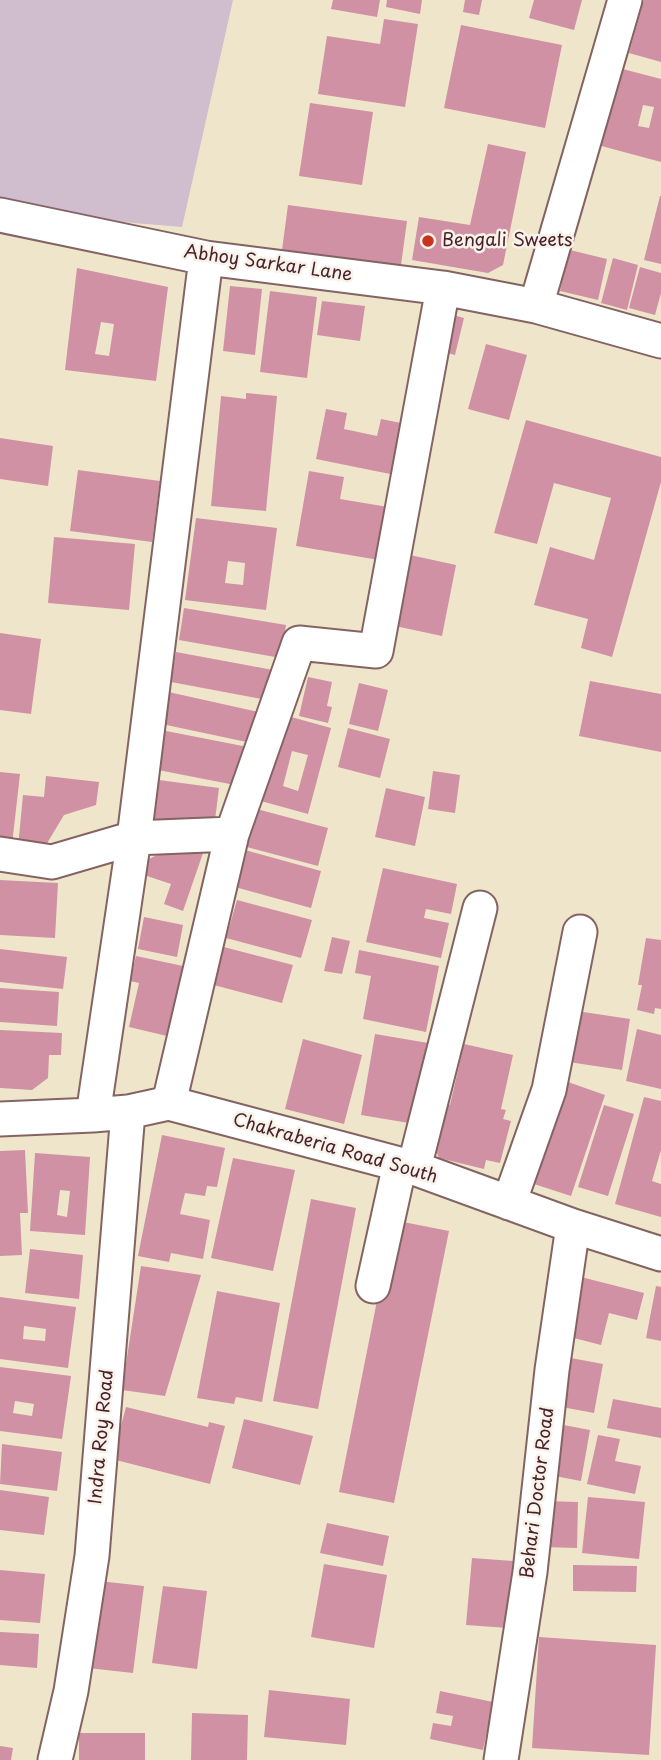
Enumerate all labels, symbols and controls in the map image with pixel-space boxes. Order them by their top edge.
place label: Bengali Sweets [442,230,573,252]
marker: Bengali Sweets [420,233,436,249]
street label: Abhoy Sarkar Lane [182,241,354,287]
street label: Chakraberia Road South [230,1109,440,1189]
street label: Indra Roy Road [85,1369,119,1505]
street label: Behari Doctor Road [517,1406,559,1580]

